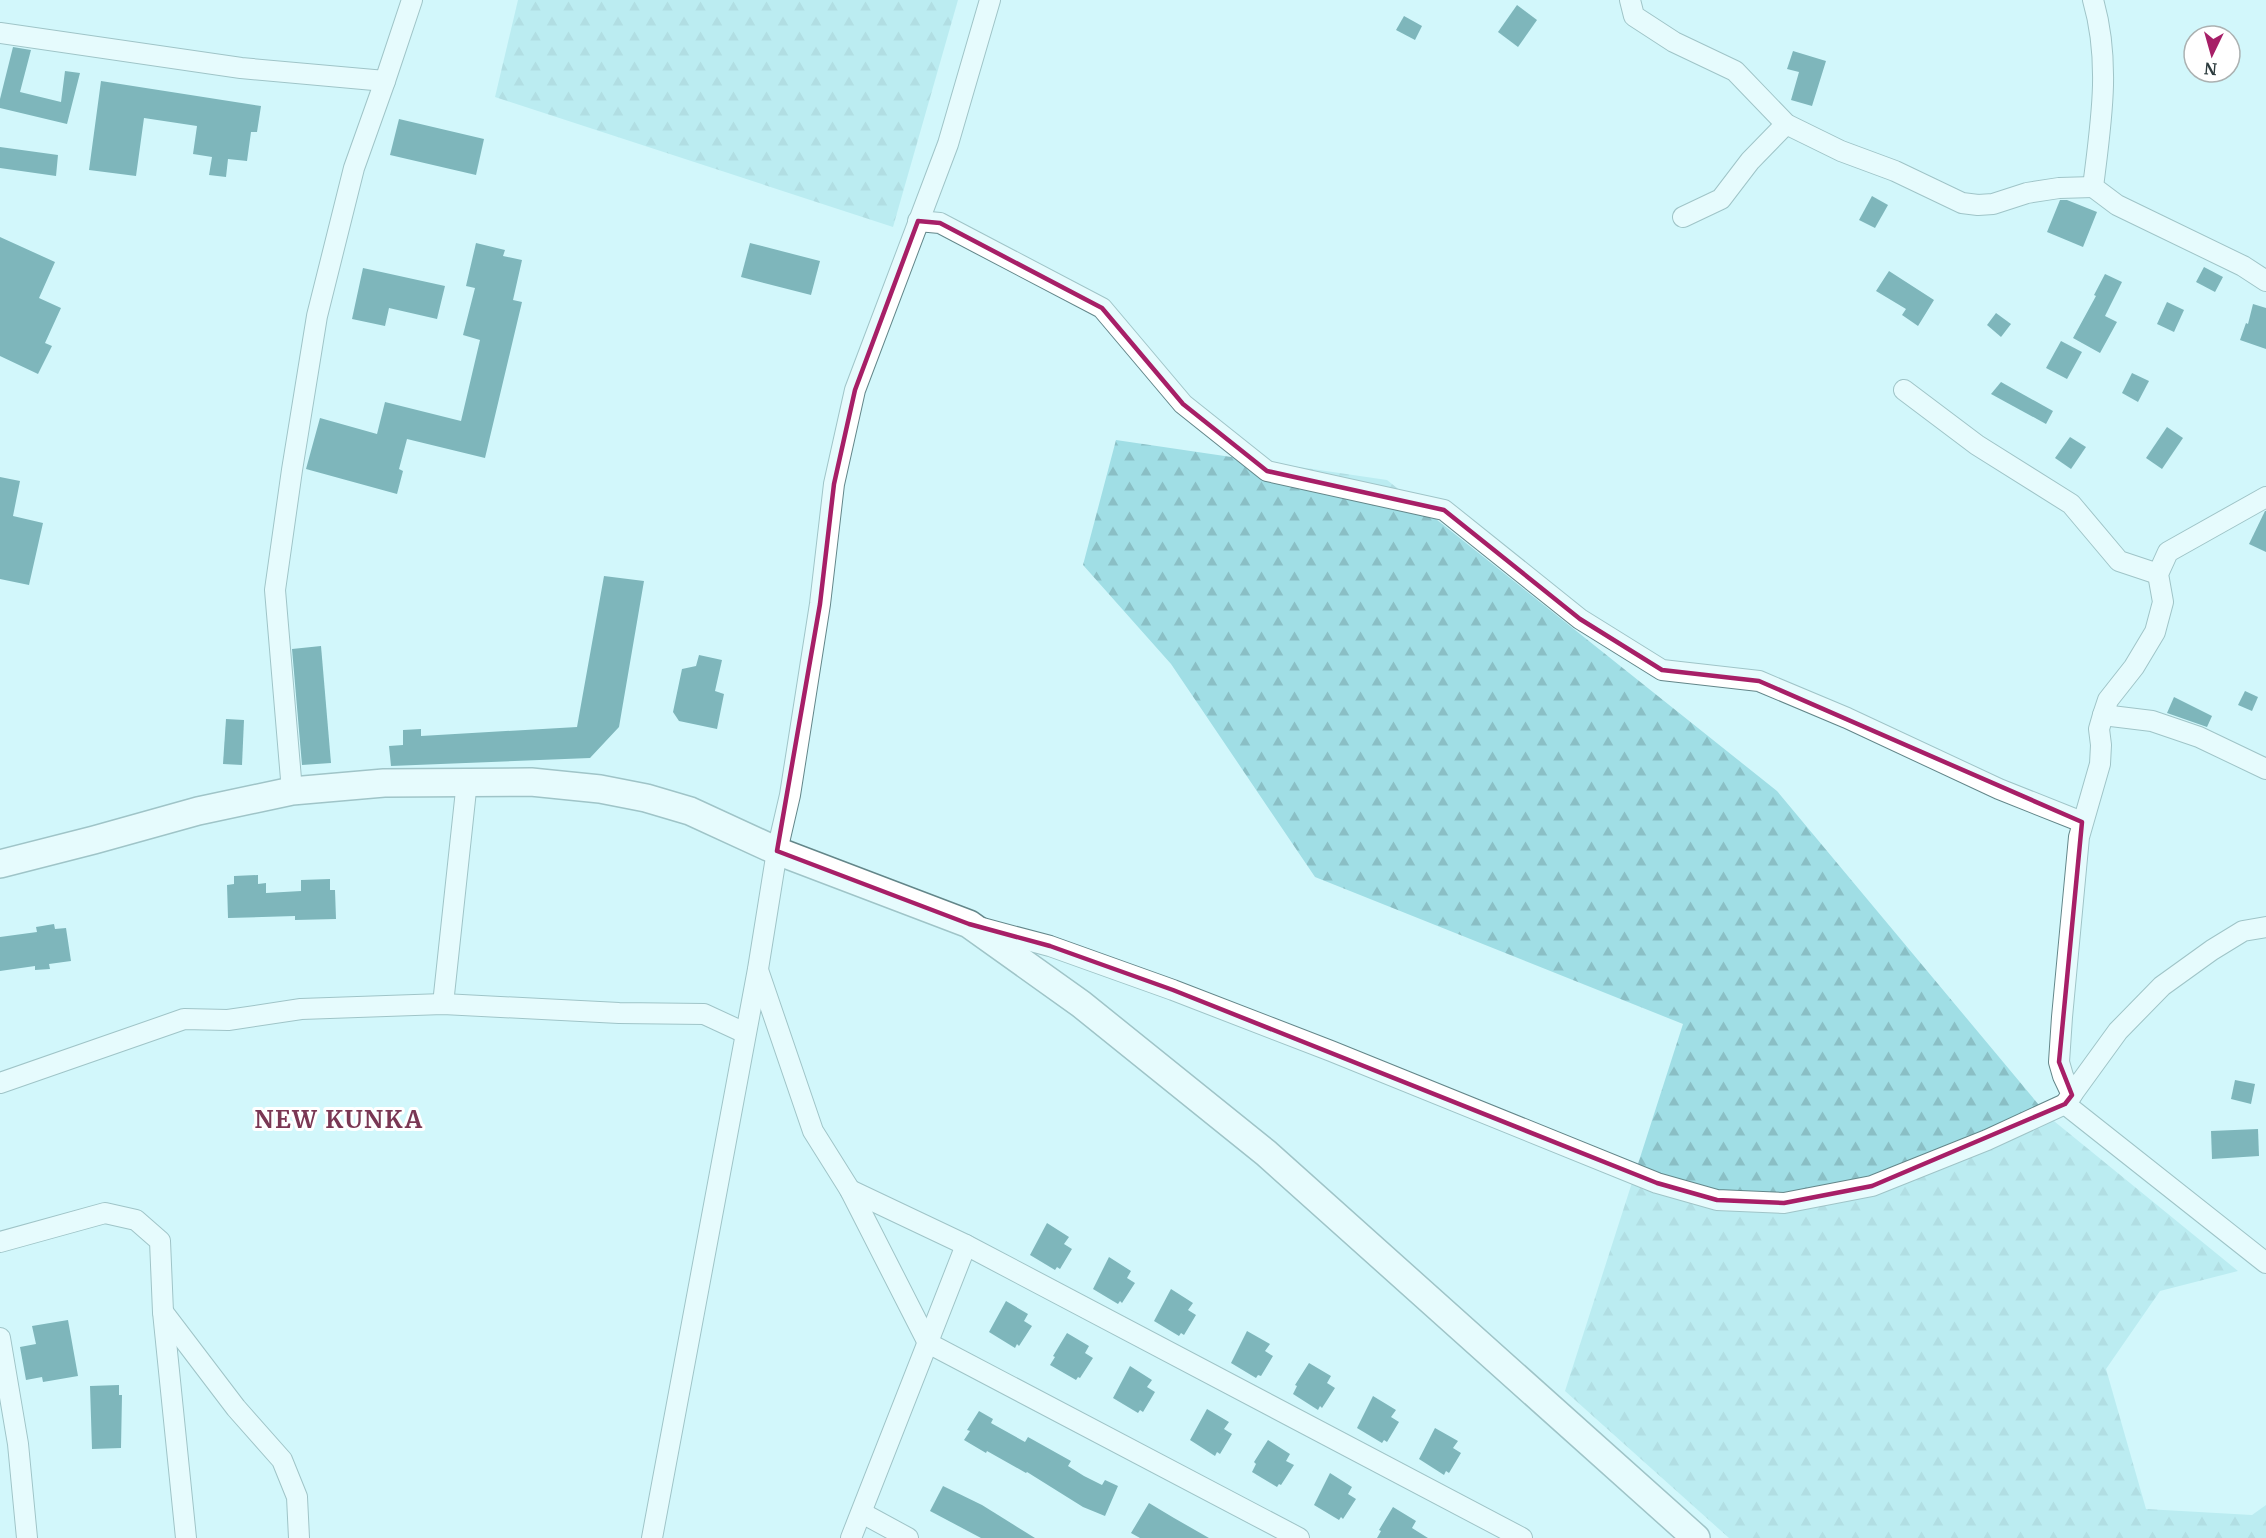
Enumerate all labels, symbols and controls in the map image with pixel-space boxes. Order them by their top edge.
north arrow [2182,24,2242,84]
text: N [2203,58,2218,79]
district label: NEW KUNKA [254,1104,424,1135]

